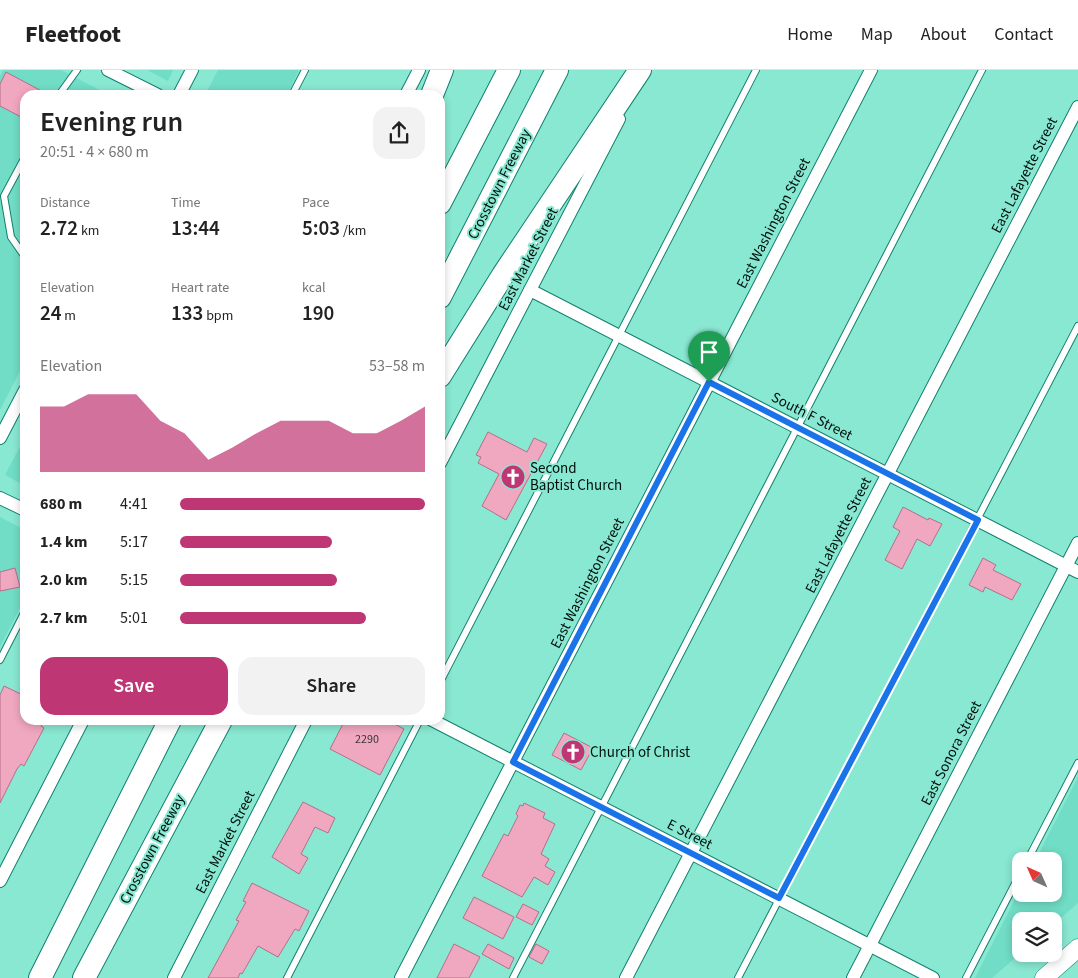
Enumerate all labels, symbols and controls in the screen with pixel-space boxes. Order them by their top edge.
text: Fleetfoot [25,17,121,52]
text: Home [787,22,833,47]
text: Map [861,22,893,47]
text: About [921,22,966,47]
text: Contact [994,22,1053,47]
text: Evening run [40,102,183,142]
button: share [373,107,425,159]
street label: East Lafayette Street [986,113,1063,237]
street label: Crosstown Freeway [463,125,536,243]
text: 20:51 · 4 × 680 m [40,141,149,163]
street label: East Washington Street [731,154,816,292]
text: Distance [40,193,90,213]
text: Time [171,193,201,213]
text: Pace [302,193,329,213]
street label: East Market Street [493,204,564,314]
text: 2.72 [40,213,78,243]
text: 13:44 [171,213,220,243]
text: 5:03 [302,213,340,243]
text: km [78,221,99,241]
text: /km [340,221,366,241]
text: Elevation [40,278,95,298]
text: Heart rate [171,278,229,298]
text: kcal [302,278,326,298]
text: 24 [40,298,62,328]
text: 133 [171,298,203,328]
text: 190 [302,298,334,328]
text: m [62,306,76,326]
text: bpm [203,306,233,326]
pin [688,331,730,382]
icon: arrive [695,338,723,366]
text: Elevation [40,355,102,377]
text: 53–58 m [369,355,425,377]
street label: South F Street [768,387,856,446]
place label: Second Baptist Church [530,458,622,496]
church icon: Second Baptist Church [500,464,526,490]
street label: East Lafayette Street [800,473,877,597]
text: 680 m [40,493,82,515]
text: 4:41 [120,493,148,515]
street label: East Washington Street [545,514,630,652]
text: 1.4 km [40,531,87,553]
text: 5:17 [120,531,148,553]
text: 2.0 km [40,569,87,591]
text: 5:15 [120,569,148,591]
text: 2.7 km [40,607,87,629]
text: 5:01 [120,607,148,629]
button: Save [40,657,228,715]
button: Share [238,657,425,715]
street label: East Sonora Street [916,697,987,809]
house number: 2290 [355,731,379,748]
church icon: Church of Christ [560,739,586,765]
place label: Church of Christ [590,742,690,763]
street label: East Market Street [190,787,261,897]
street label: Crosstown Freeway [115,791,190,908]
street label: E Street [663,814,716,855]
north arrow [1012,852,1062,902]
map controls [1012,852,1062,962]
button: layers [1012,912,1062,962]

